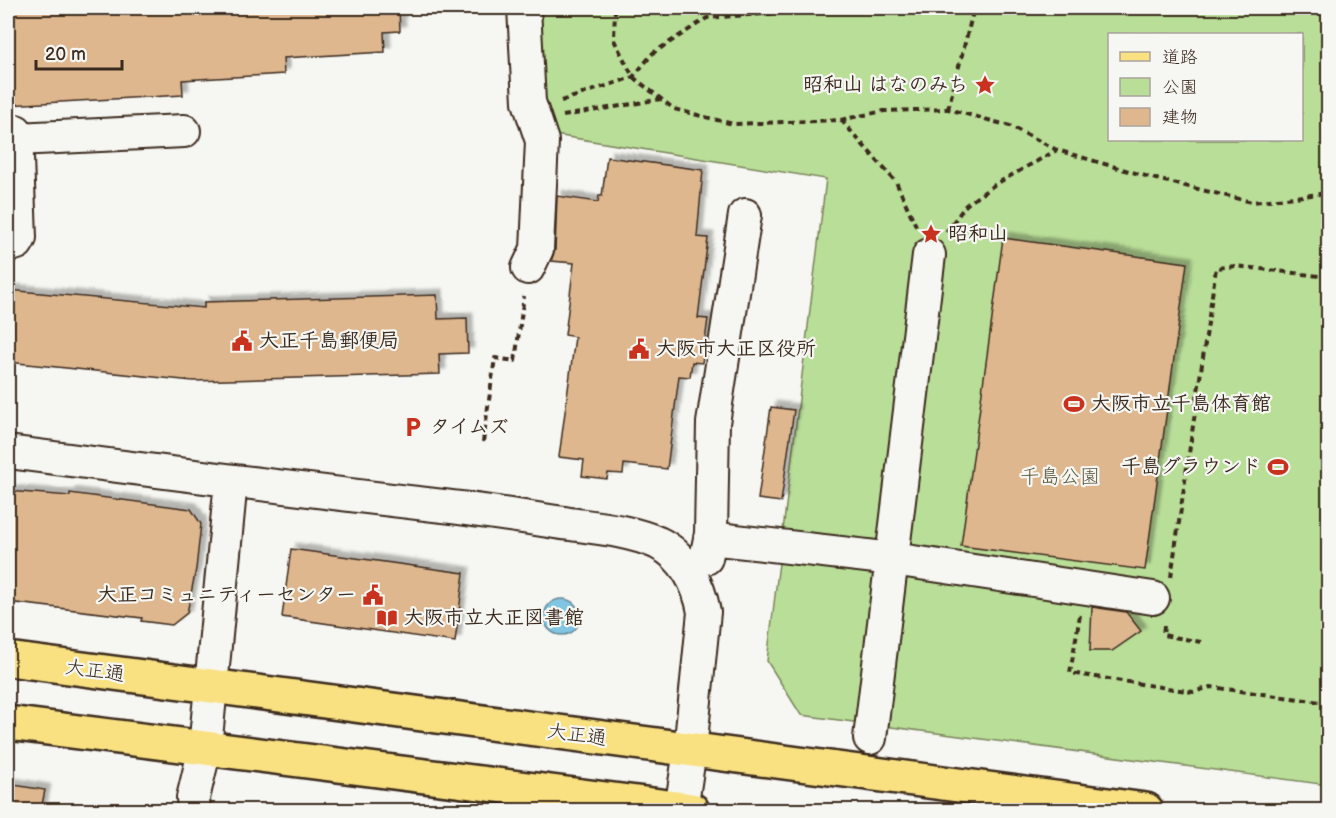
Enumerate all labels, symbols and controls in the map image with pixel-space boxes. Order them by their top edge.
scale bar [36,33,122,71]
legend [1108,33,1303,141]
text: 20 m [45,44,86,65]
text: 道路 [1162,47,1198,68]
place label: 昭和山 はなのみち [803,73,968,97]
place icon: 昭和山 はなのみち [973,73,997,97]
text: 公園 [1162,77,1198,98]
text: 建物 [1162,107,1198,128]
place icon: 昭和山 [919,222,943,246]
place label: 昭和山 [948,222,1008,246]
public building icon: 大正千島郵便局 [230,329,254,353]
place label: 大正千島郵便局 [259,329,399,353]
public building icon: 大阪市大正区役所 [627,337,651,361]
place label: 大阪市大正区役所 [656,337,816,361]
sports icon: 大阪市立千島体育館 [1062,392,1086,416]
place label: 大阪市立千島体育館 [1091,392,1271,416]
parking icon: タイムズ [401,415,425,439]
place label: タイムズ [430,415,508,439]
place label: 千島グラウンド [1121,455,1261,479]
sports icon: 千島グラウンド [1266,455,1290,479]
park label: 千島公園 [1020,465,1100,489]
place label: 大正コミュニティーセンター [97,583,356,607]
public building icon: 大正コミュニティーセンター [361,583,385,607]
library icon: 大阪市立大正図書館 [375,606,399,630]
place label: 大阪市立大正図書館 [404,606,584,630]
street label: 大正通 [64,655,126,687]
street label: 大正通 [546,719,608,751]

